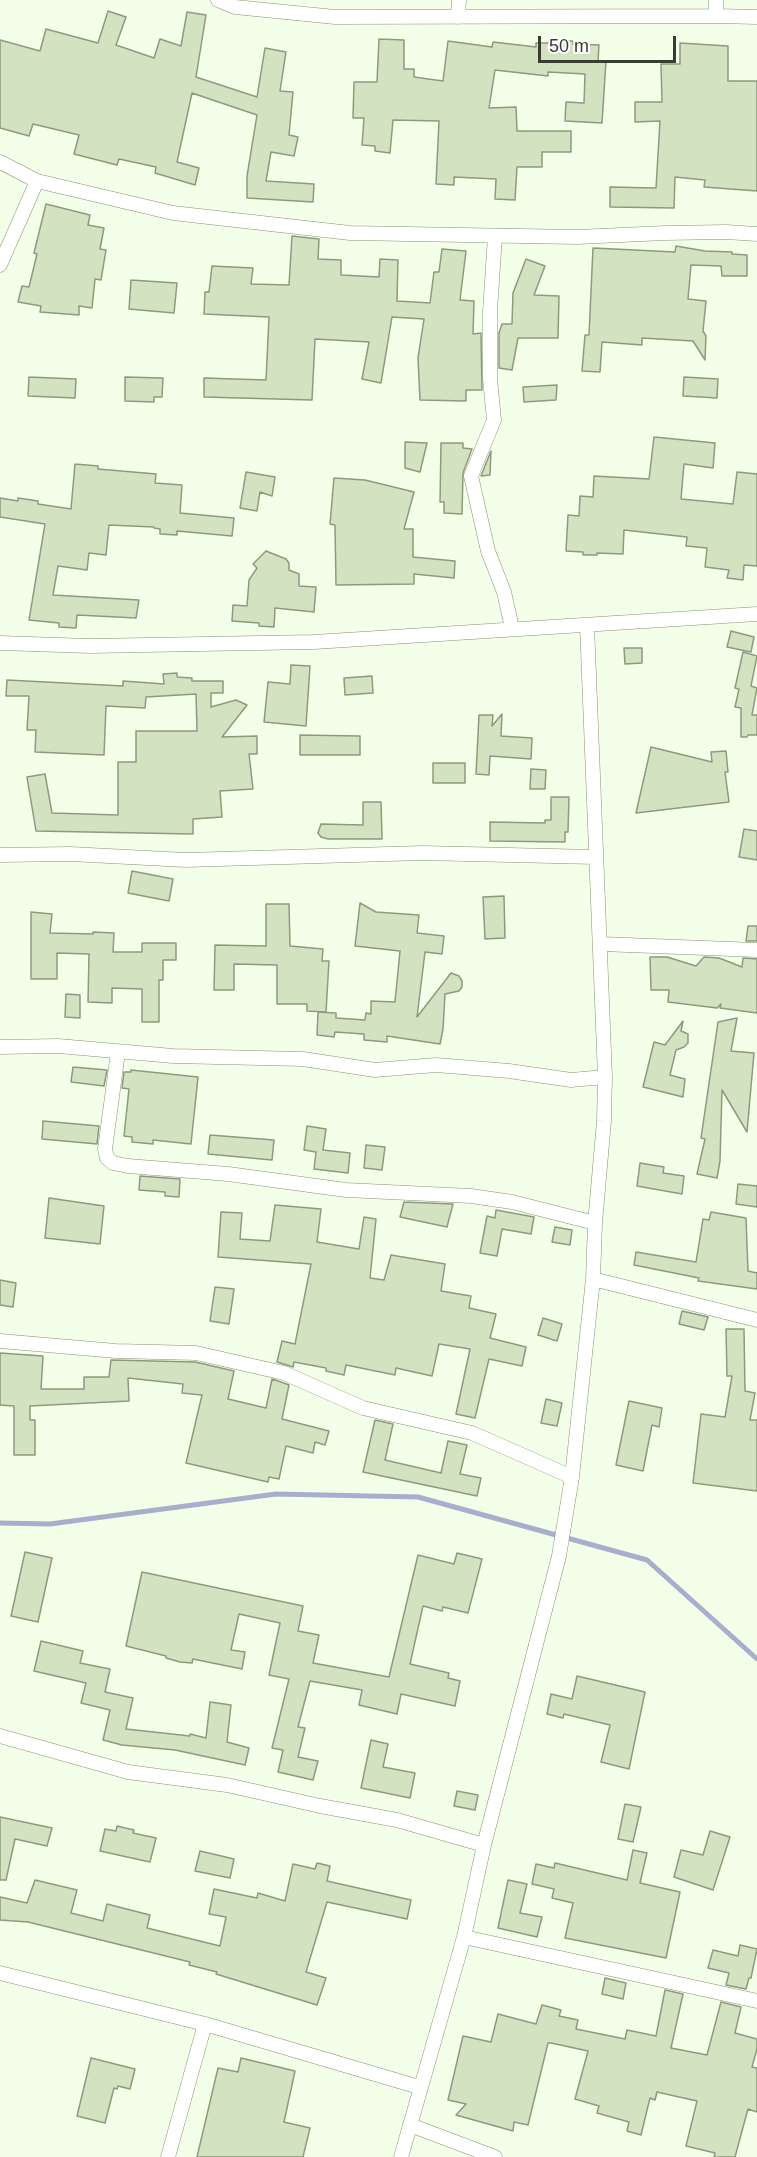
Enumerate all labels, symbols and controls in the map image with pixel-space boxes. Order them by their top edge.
scale bar [541,24,679,62]
text: 50 m [549,36,589,56]

